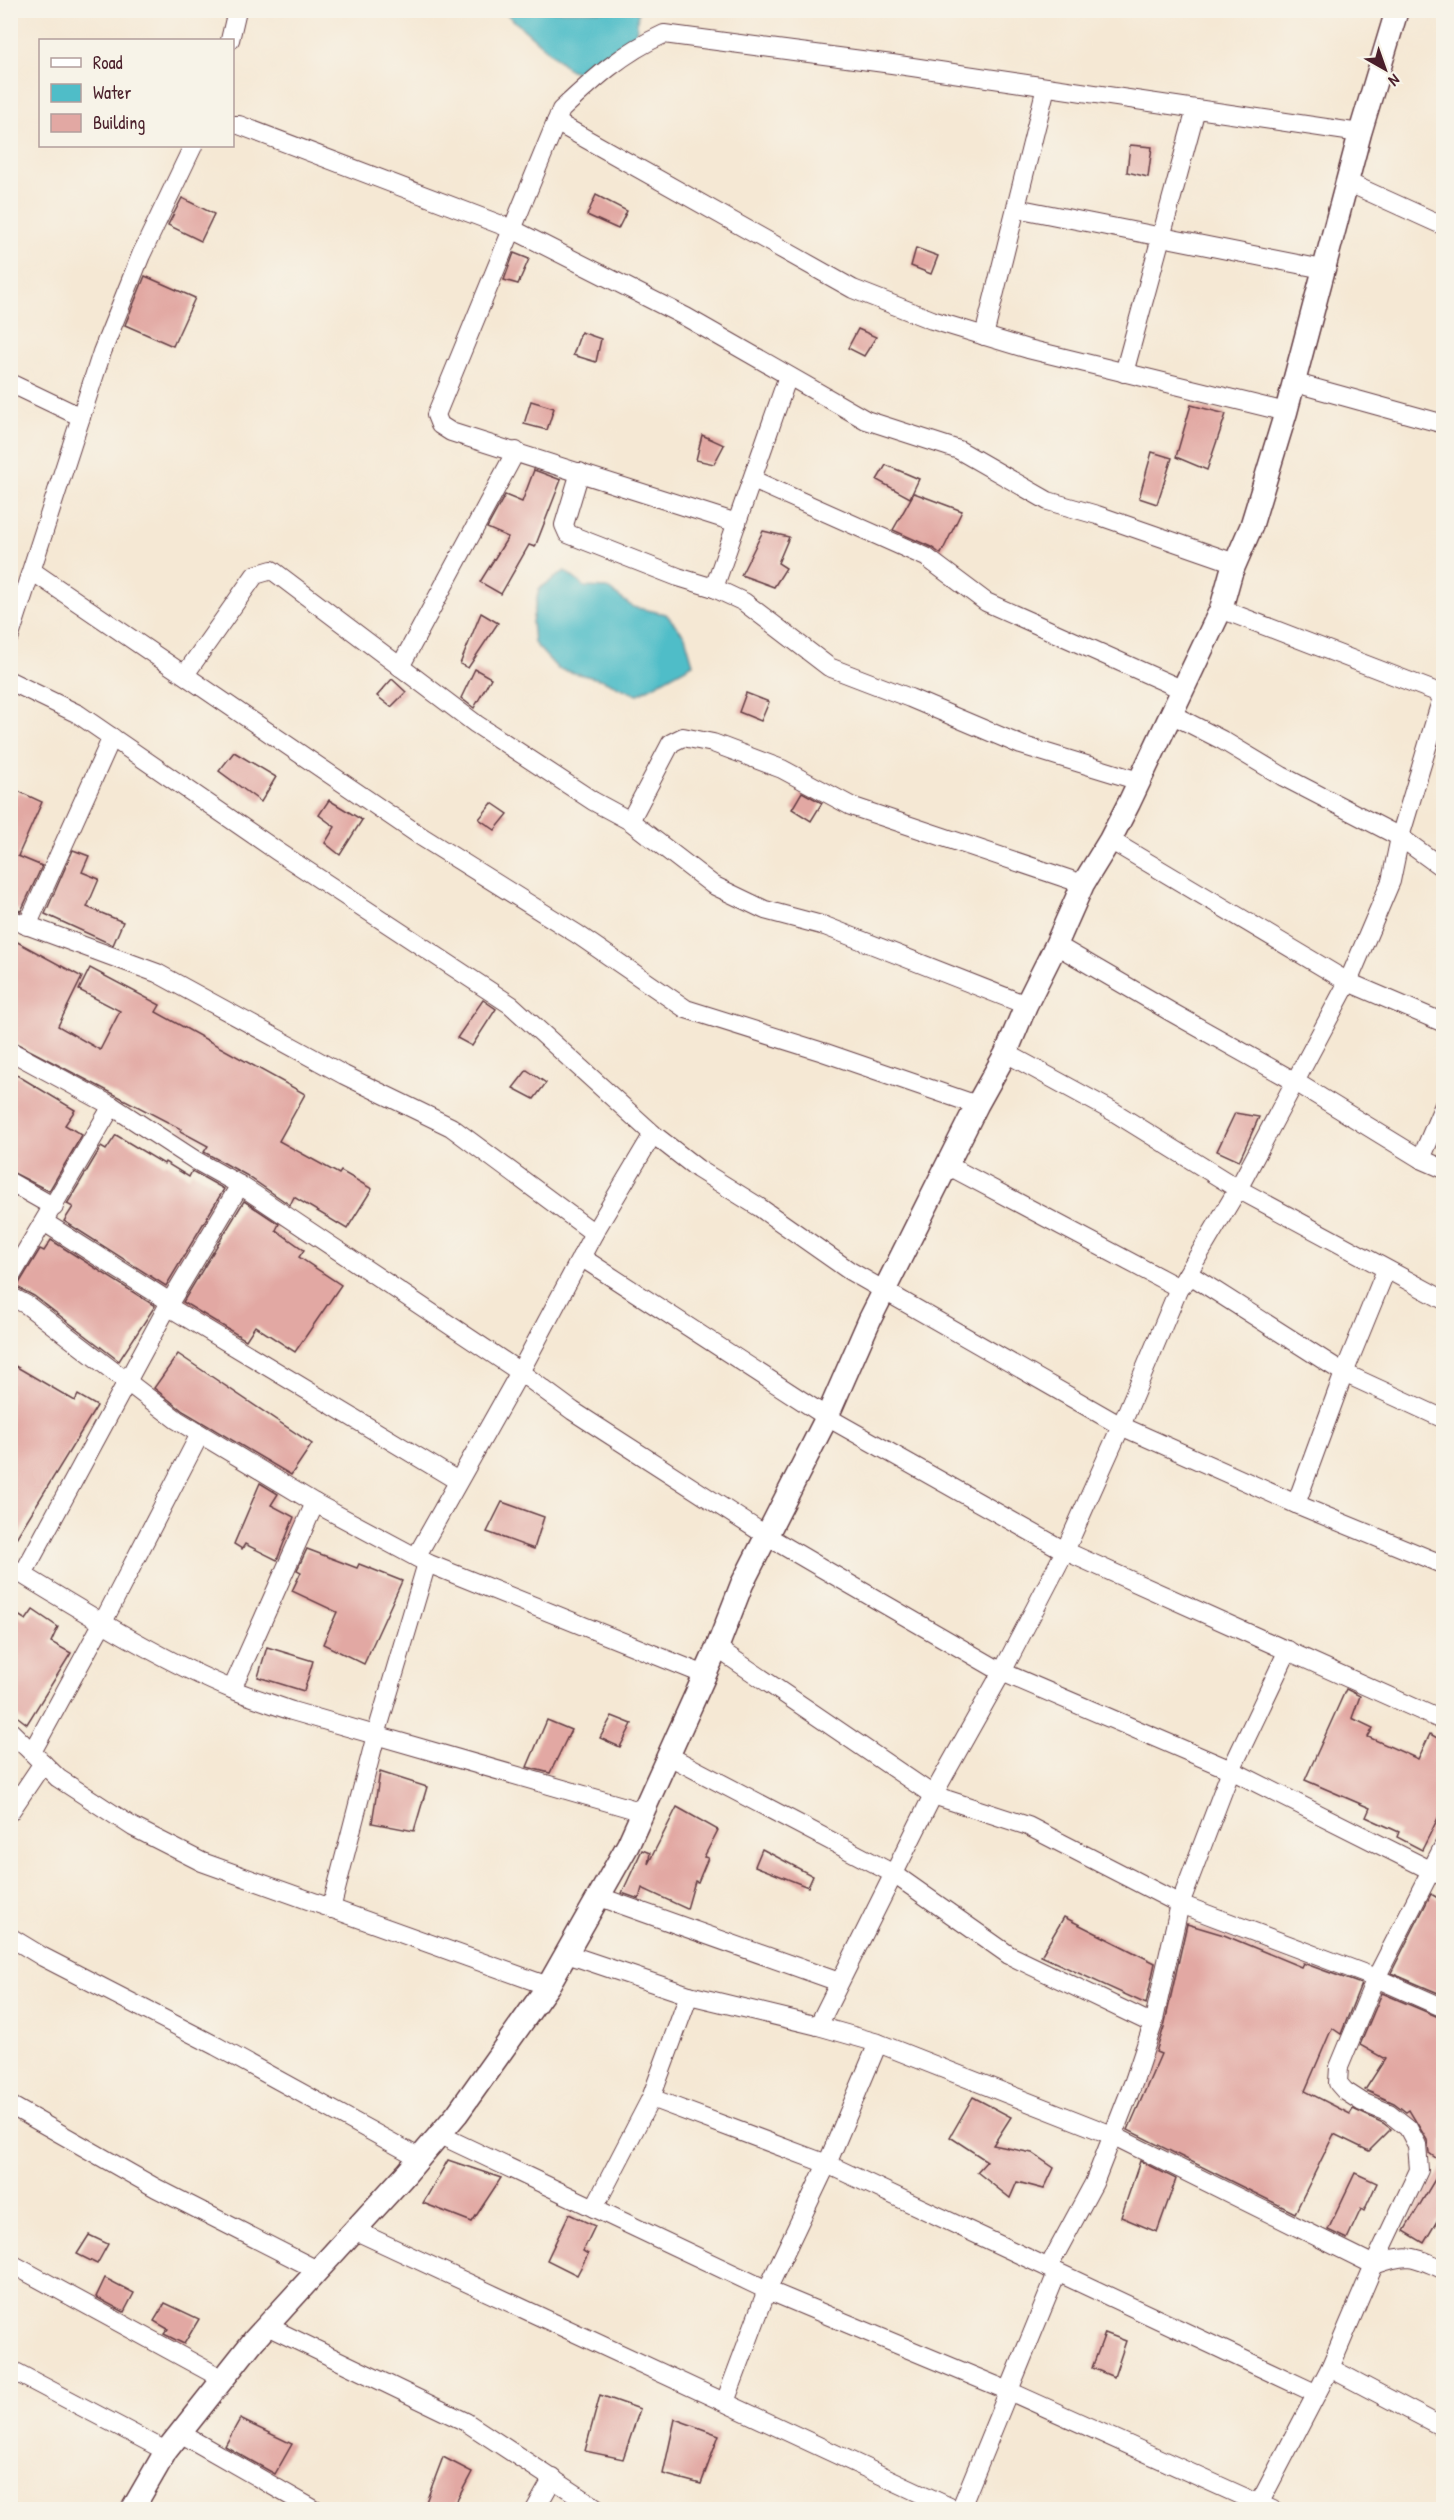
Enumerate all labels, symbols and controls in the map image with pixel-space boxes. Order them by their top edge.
legend [39,39,234,147]
north arrow [1355,39,1415,99]
text: Road [93,50,123,75]
text: N [1384,69,1405,92]
text: Water [93,80,131,105]
text: Building [93,110,145,135]

